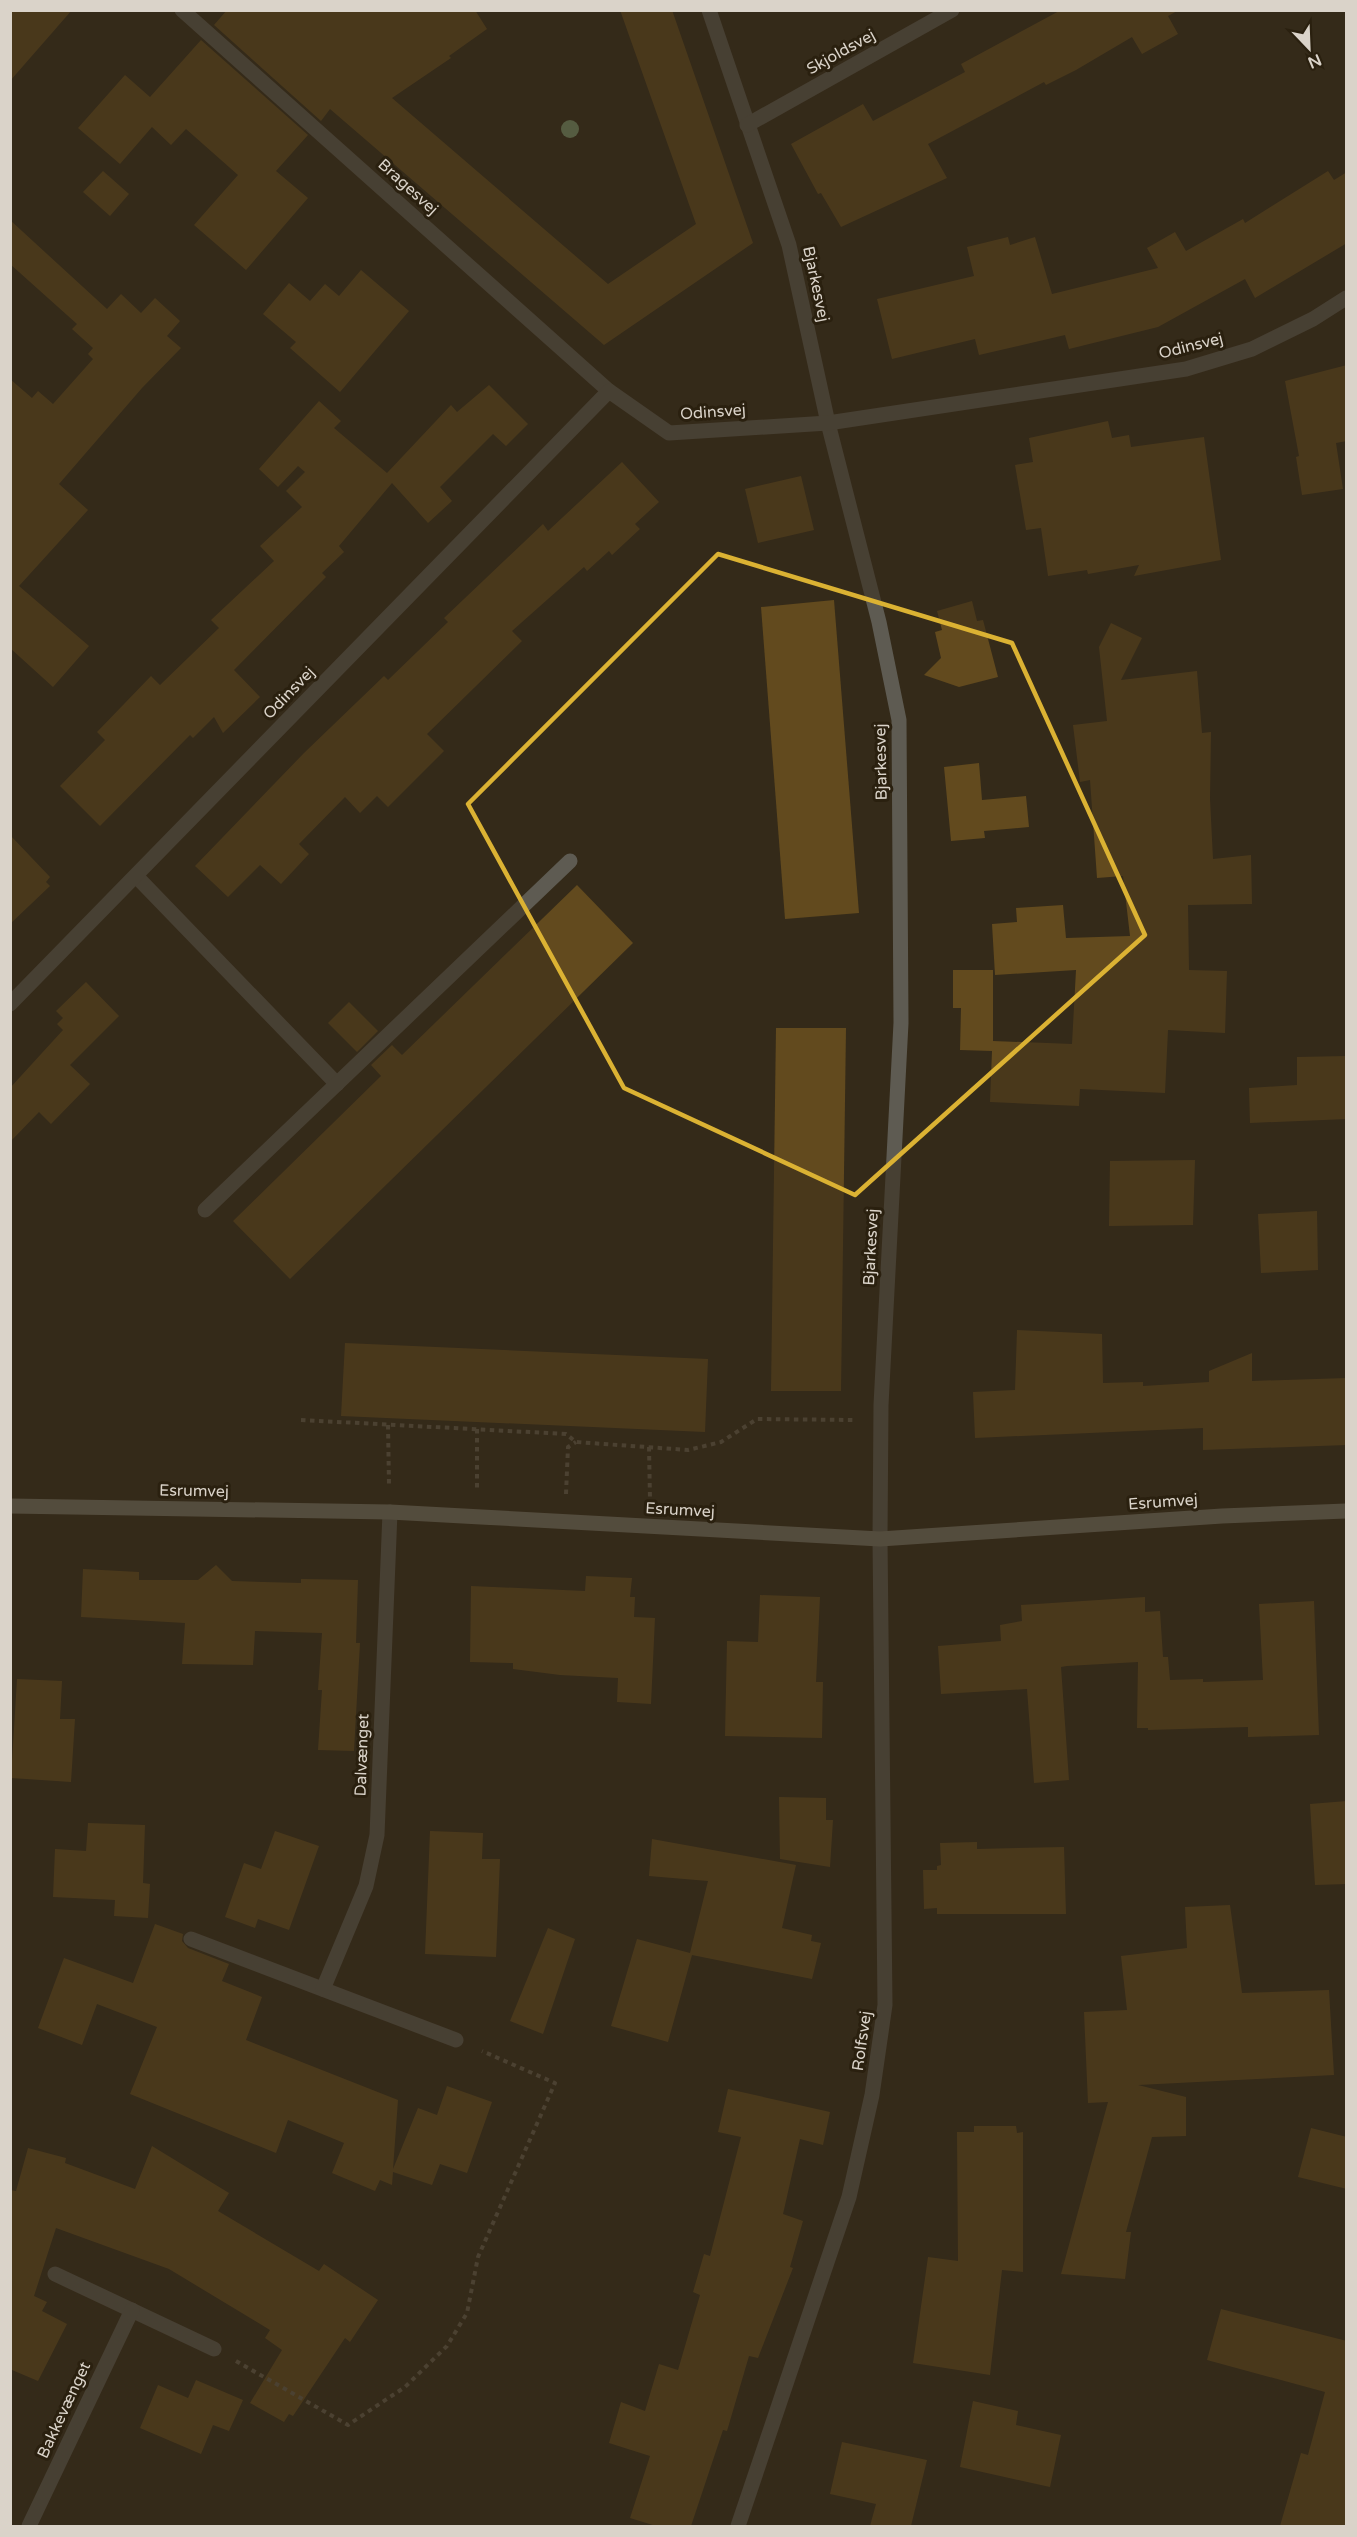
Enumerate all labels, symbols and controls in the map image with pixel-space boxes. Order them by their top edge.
north arrow [1279,18,1339,78]
street label: Skjoldsvej [803,25,879,79]
text: N [1305,49,1324,73]
street label: Bragesvej [374,155,442,219]
street label: Bjarkesvej [798,244,834,324]
street label: Odinsvej [1157,328,1225,364]
street label: Odinsvej [680,400,746,424]
street label: Odinsvej [259,662,319,724]
street label: Bjarkesvej [870,723,892,801]
street label: Bjarkesvej [859,1208,883,1286]
street label: Esrumvej [159,1480,229,1502]
street label: Esrumvej [1128,1490,1198,1514]
street label: Esrumvej [645,1498,715,1522]
street label: Dalvænget [351,1713,373,1797]
street label: Rolfsvej [848,2010,876,2072]
street label: Bakkevænget [33,2358,95,2462]

